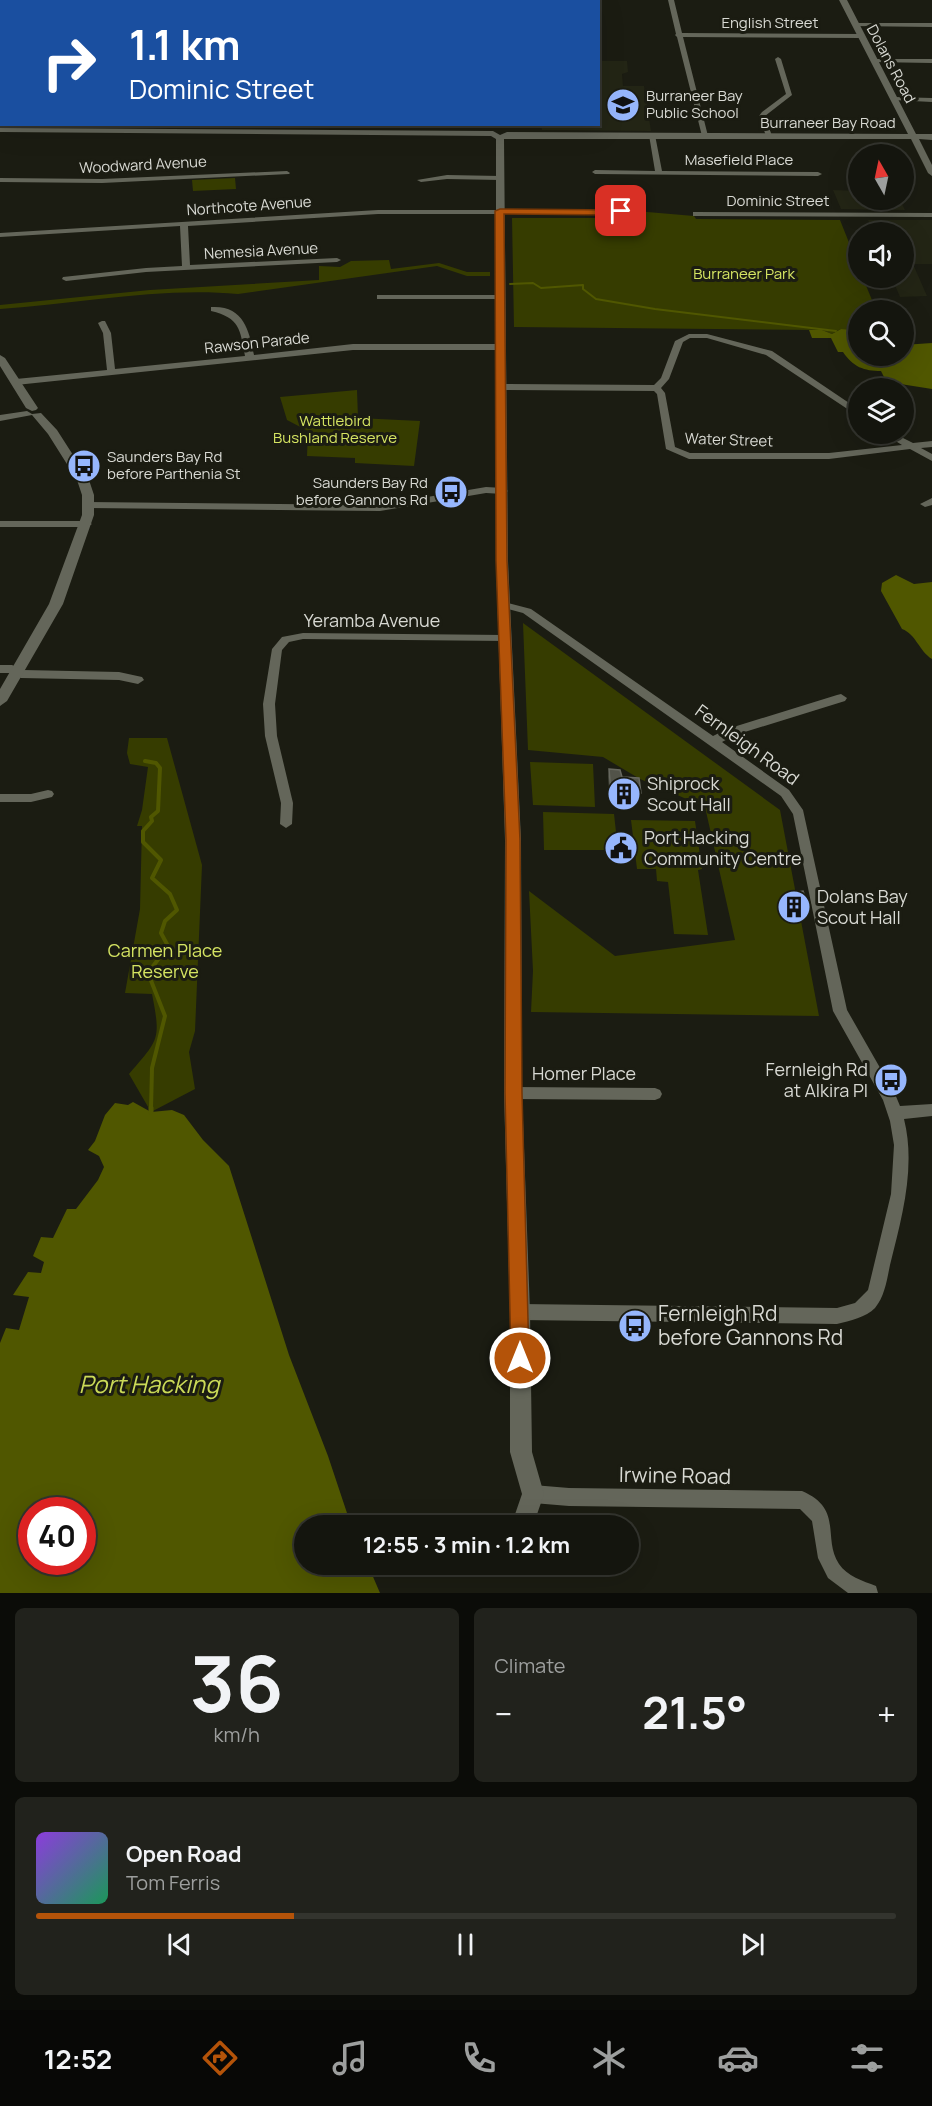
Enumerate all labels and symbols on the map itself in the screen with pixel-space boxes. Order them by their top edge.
street label: English Street [721,12,819,33]
street label: Dolans Road [862,21,921,107]
place label: Burraneer Bay Public School [646,85,743,123]
school or university icon: Burraneer Bay Public School [605,87,641,123]
street label: Burraneer Bay Road [760,112,896,133]
north arrow [848,144,914,210]
street label: Masefield Place [685,149,793,170]
street label: Woodward Avenue [79,151,207,178]
pin [595,185,646,236]
street label: Dominic Street [727,190,829,211]
street label: Northcote Avenue [186,191,312,220]
street label: Nemesia Avenue [203,237,319,264]
park label: Burraneer Park [693,263,795,284]
street label: Rawson Parade [203,327,311,358]
park label: Wattlebird Bushland Reserve [273,410,397,448]
street label: Water Street [684,427,774,452]
place label: Saunders Bay Rd before Parthenia St [107,446,240,484]
bus stop icon: Saunders Bay Rd before Parthenia St [66,448,102,484]
place label: Saunders Bay Rd before Gannons Rd [296,472,428,510]
bus stop icon: Saunders Bay Rd before Gannons Rd [433,474,469,510]
street label: Yeramba Avenue [304,608,440,632]
street label: Fernleigh Road [691,698,804,790]
place label: Shiprock Scout Hall [647,771,731,816]
building icon: Shiprock Scout Hall [606,776,642,812]
place label: Port Hacking Community Centre [644,825,802,870]
public building icon: Port Hacking Community Centre [603,830,639,866]
place label: Dolans Bay Scout Hall [817,884,908,929]
building icon: Dolans Bay Scout Hall [776,889,812,925]
park label: Carmen Place Reserve [108,938,222,983]
place label: Fernleigh Rd at Alkira Pl [766,1057,868,1102]
street label: Homer Place [532,1061,636,1085]
bus stop icon: Fernleigh Rd at Alkira Pl [873,1062,909,1098]
place label: Fernleigh Rd before Gannons Rd [658,1299,843,1351]
bus stop icon: Fernleigh Rd before Gannons Rd [617,1308,653,1344]
position arrow [488,1326,552,1390]
water label: Port Hacking [79,1367,221,1400]
street label: Irwine Road [619,1460,731,1490]
speed limit sign: 40 [18,1497,96,1575]

